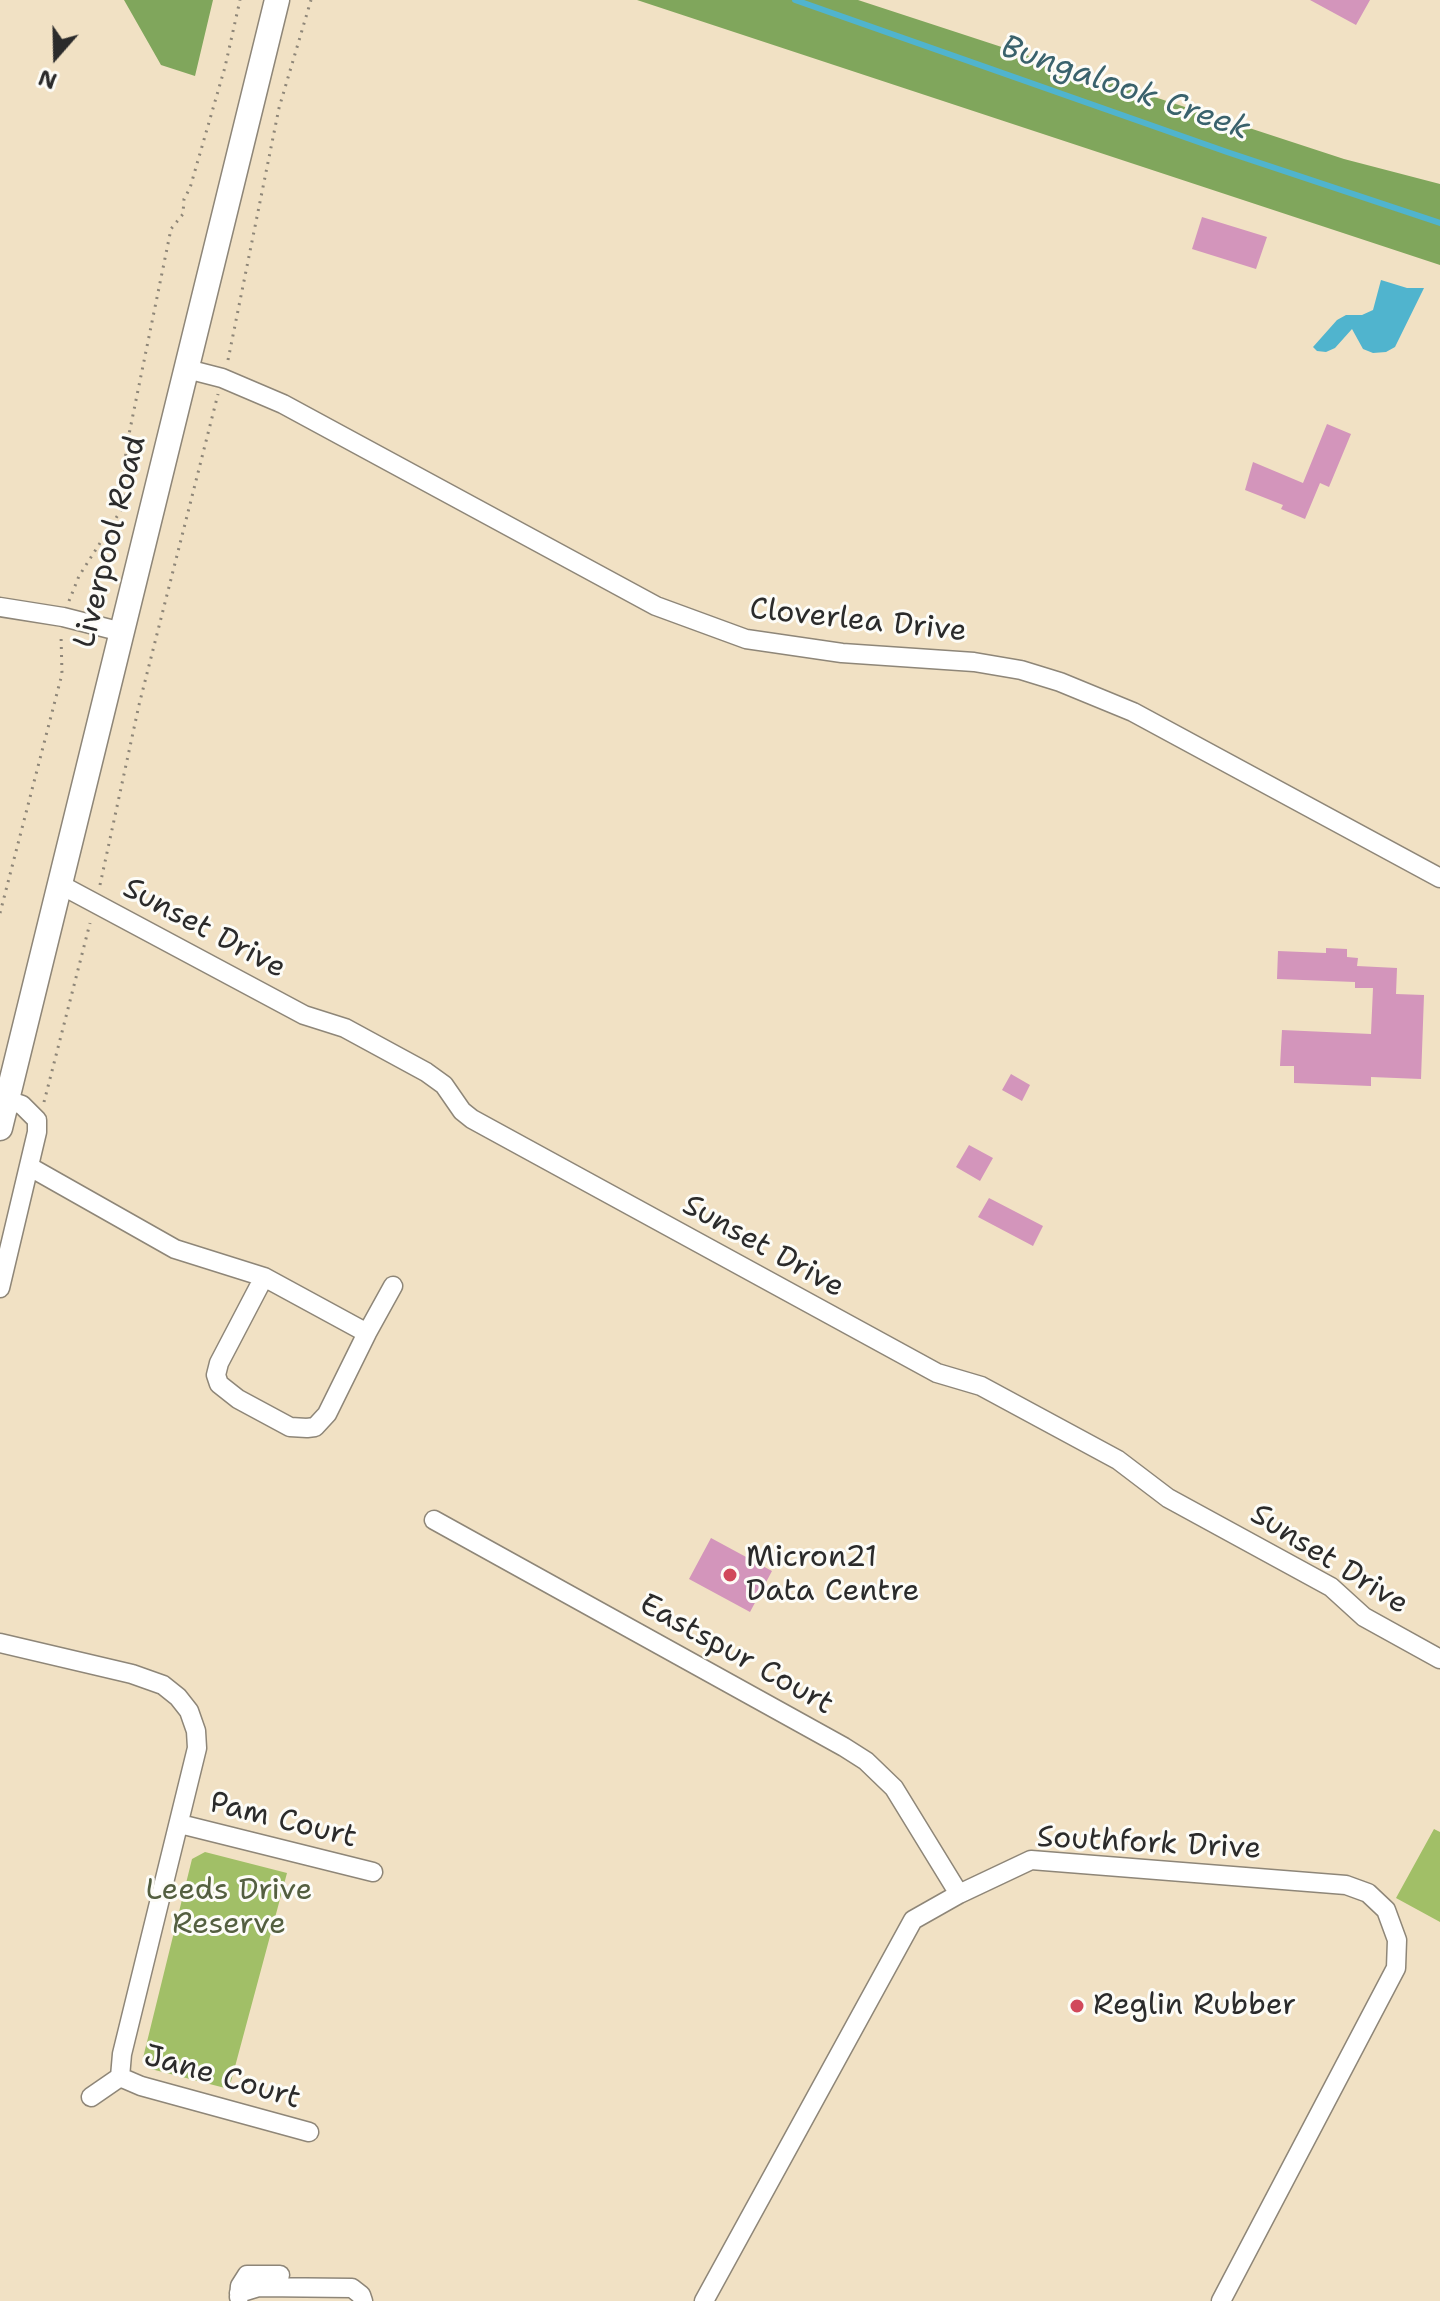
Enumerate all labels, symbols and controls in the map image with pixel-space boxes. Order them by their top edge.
north arrow [16,16,96,96]
water label: Bungalook Creek [995,28,1255,150]
text: N [34,62,61,96]
street label: Liverpool Road [67,432,155,652]
street label: Cloverlea Drive [748,592,968,650]
street label: Sunset Drive [116,871,292,987]
street label: Sunset Drive [676,1188,850,1306]
street label: Sunset Drive [1243,1497,1415,1623]
place label: Micron21 Data Centre [746,1540,919,1610]
marker: Micron21 Data Centre [721,1566,739,1584]
street label: Eastspur Court [633,1587,839,1723]
street label: Pam Court [206,1785,360,1857]
street label: Southfork Drive [1036,1820,1262,1868]
park label: Leeds Drive Reserve [146,1873,312,1944]
place label: Reglin Rubber [1093,1988,1296,2024]
marker: Reglin Rubber [1068,1997,1086,2015]
street label: Jane Court [140,2038,304,2118]

